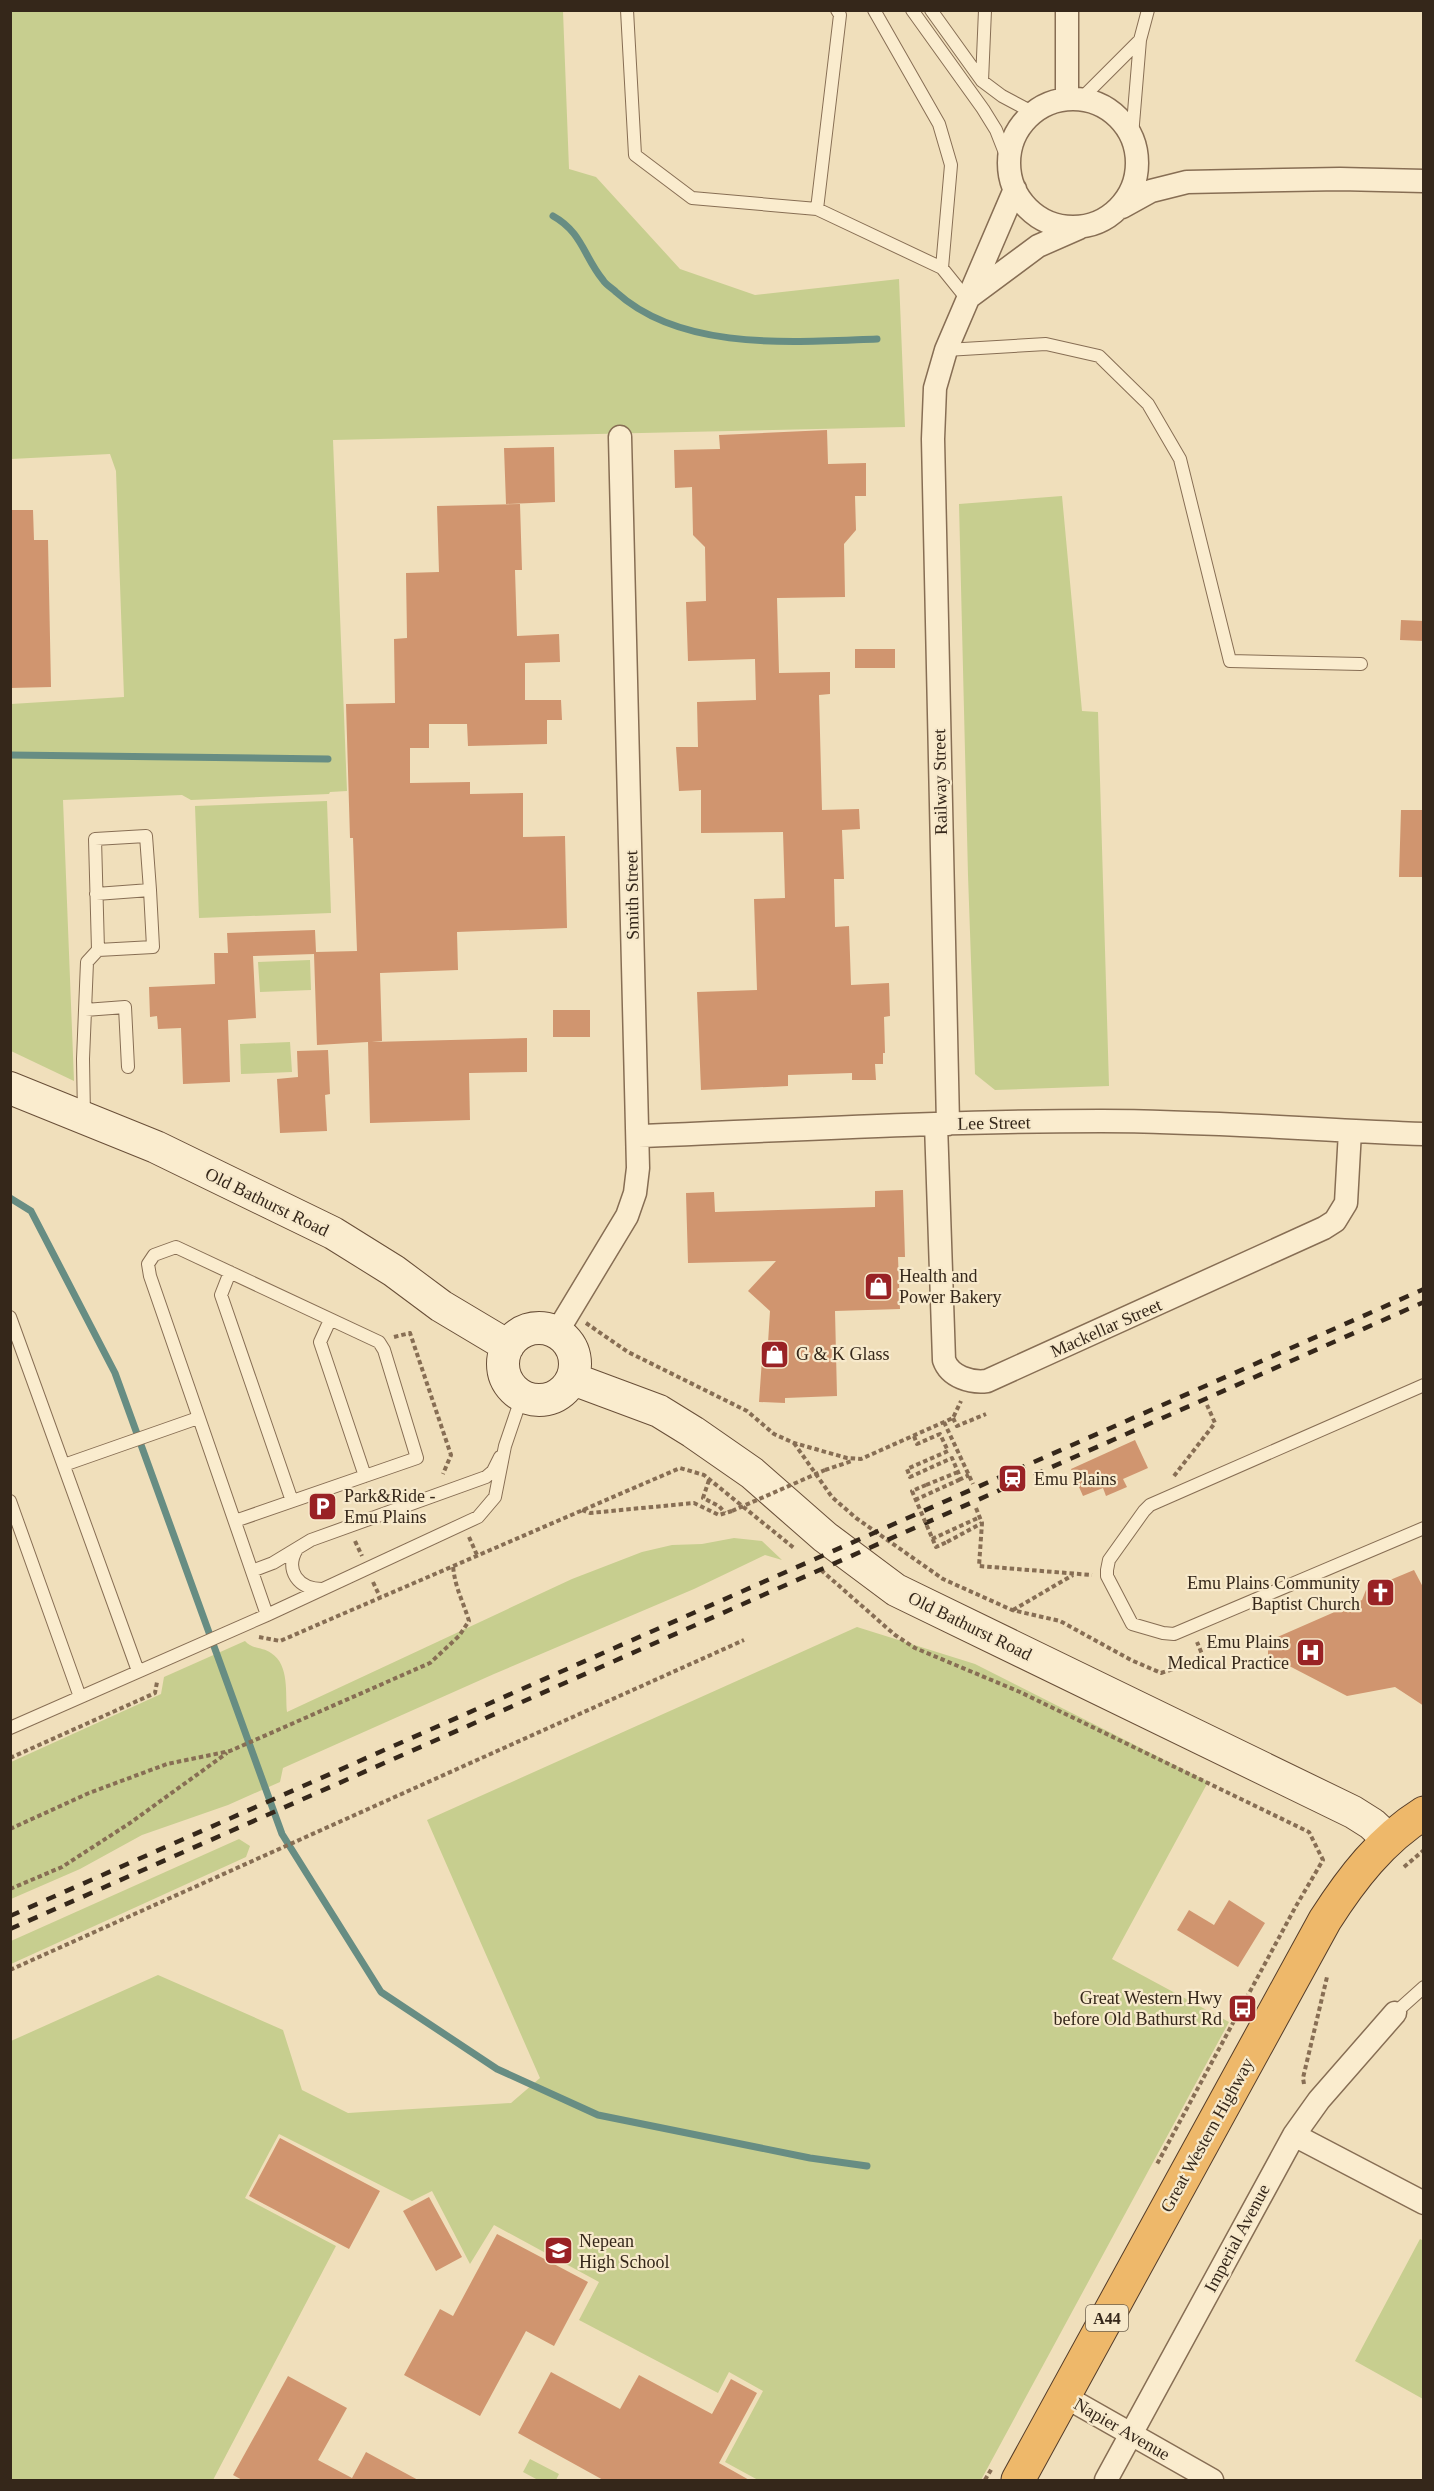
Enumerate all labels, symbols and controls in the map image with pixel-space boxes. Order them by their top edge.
street label: Railway Street [929,729,951,835]
street label: Smith Street [621,850,643,940]
street label: Lee Street [957,1112,1031,1134]
street label: Old Bathurst Road [202,1163,332,1241]
place label: Health and Power Bakery [899,1266,1001,1307]
shop icon: Health and Power Bakery [862,1270,894,1302]
street label: Mackellar Street [1047,1295,1165,1361]
shop icon: G & K Glass [759,1338,791,1370]
place label: G & K Glass [796,1344,890,1364]
station icon: Emu Plains [997,1463,1029,1495]
place label: Emu Plains [1034,1469,1117,1489]
place label: Park&Ride - Emu Plains [344,1486,436,1527]
parking icon: Park&Ride - Emu Plains [307,1490,339,1522]
place label: Emu Plains Community Baptist Church [1187,1573,1360,1614]
church icon: Emu Plains Community Baptist Church [1365,1577,1397,1609]
street label: Old Bathurst Road [905,1587,1035,1665]
place label: Emu Plains Medical Practice [1168,1632,1289,1673]
hospital icon: Emu Plains Medical Practice [1294,1636,1326,1668]
place label: Great Western Hwy before Old Bathurst Rd [1054,1988,1222,2029]
bus stop icon: Great Western Hwy before Old Bathurst Rd [1227,1992,1259,2024]
street label: Great Western Highway [1156,2054,1258,2216]
street label: Imperial Avenue [1200,2181,1274,2295]
place label: Nepean High School [579,2231,670,2272]
school or university icon: Nepean High School [542,2235,574,2267]
road number: A44 [1086,2305,1128,2331]
street label: Napier Avenue [1071,2394,1173,2464]

